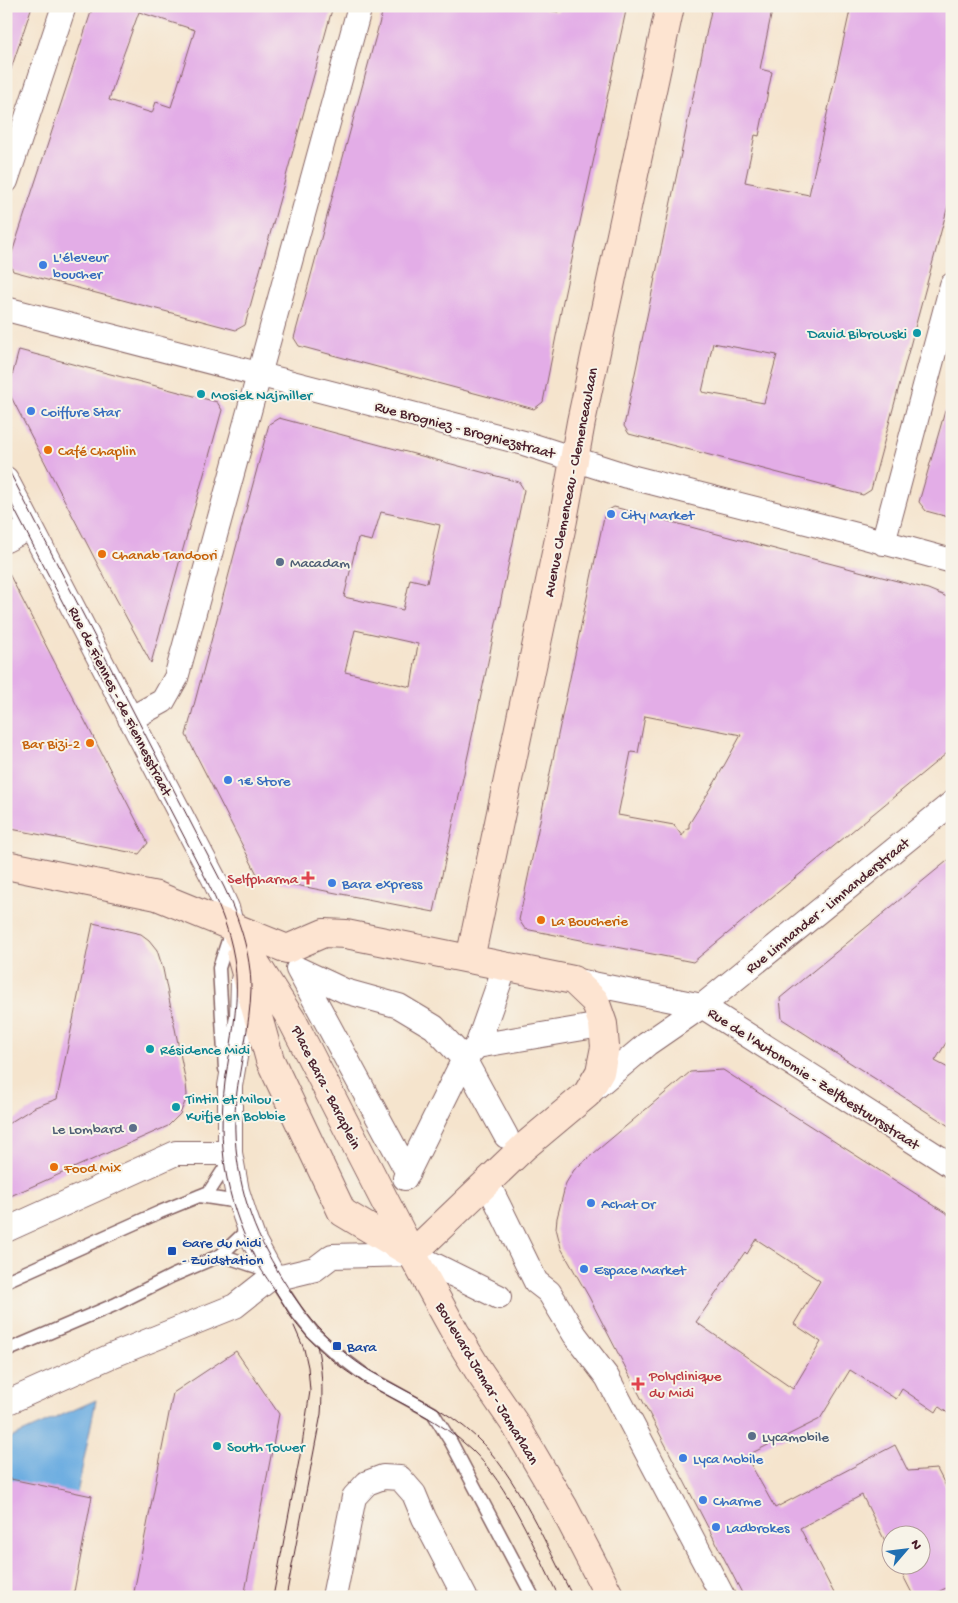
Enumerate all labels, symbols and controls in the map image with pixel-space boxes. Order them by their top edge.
place label: L'éleveur boucher [53,249,109,284]
marker: L'éleveur boucher [37,259,49,271]
place label: David Bibrowski [807,326,907,344]
marker: David Bibrowski [911,327,923,339]
street label: Avenue Clemenceau - Clemenceaulaan [541,366,603,599]
place label: Mosiek Najmiller [211,387,314,405]
marker: Mosiek Najmiller [195,388,207,400]
street label: Rue Brogniez - Brogniezstraat [372,398,558,464]
place label: Coiffure Star [41,404,121,422]
marker: Coiffure Star [25,405,37,417]
place label: Café Chaplin [58,443,136,461]
marker: Café Chaplin [42,444,54,456]
place label: City Market [621,507,696,525]
marker: City Market [605,508,617,520]
place label: Chanab Tandoori [112,547,218,565]
marker: Chanab Tandoori [96,548,108,560]
place label: Macadam [290,555,350,573]
marker: Macadam [274,556,286,568]
street label: Rue de Fiennes - de Fiennesstraat [63,604,176,801]
place label: Bar Bizi-2 [21,736,80,754]
marker: Bar Bizi-2 [84,737,96,749]
place label: 1€ Store [237,773,291,791]
marker: 1€ Store [222,774,234,786]
street label: Rue Limnander - Limnanderstraat [743,834,915,978]
place label: Selfpharma [227,871,299,889]
marker: Selfpharma [302,872,314,884]
place label: Bara express [341,876,423,894]
marker: Bara express [326,877,338,889]
place label: La Boucherie [551,913,628,931]
marker: La Boucherie [535,914,547,926]
street label: Rue de l'Autonomie - Zelfbestuursstraat [704,1004,924,1156]
street label: Place Bara - Baraplein [286,1022,364,1153]
place label: Résidence Midi [160,1042,250,1060]
marker: Résidence Midi [144,1043,156,1055]
place label: Tintin et Milou - Kuifje en Bobbie [185,1091,286,1126]
marker: Tintin et Milou - Kuifje en Bobbie [170,1101,182,1113]
place label: Le Lombard [52,1121,124,1139]
marker: Le Lombard [127,1122,139,1134]
place label: Food Mix [63,1160,121,1178]
marker: Food Mix [48,1161,60,1173]
place label: Achat Or [601,1196,657,1214]
marker: Achat Or [585,1197,597,1209]
place label: Gare du Midi - Zuidstation [182,1235,263,1270]
marker: Gare du Midi - Zuidstation [166,1245,178,1257]
place label: Espace Market [594,1262,687,1280]
marker: Espace Market [578,1263,590,1275]
street label: Boulevard Jamar - Jamarlaan [430,1299,542,1468]
place label: Bara [346,1339,377,1357]
marker: Bara [331,1340,343,1352]
place label: Polyclinique du Midi [648,1368,722,1403]
marker: Polyclinique du Midi [631,1377,645,1391]
place label: Lycamobile [762,1429,829,1447]
marker: Lycamobile [746,1430,758,1442]
place label: South Tower [227,1439,306,1457]
marker: South Tower [211,1440,223,1452]
place label: Lyca Mobile [693,1451,764,1469]
marker: Lyca Mobile [677,1452,689,1464]
place label: Charme [713,1493,761,1511]
marker: Charme [697,1494,709,1506]
place label: Ladbrokes [726,1520,790,1538]
marker: Ladbrokes [710,1521,722,1533]
north arrow [880,1526,930,1576]
text: N [906,1537,925,1553]

